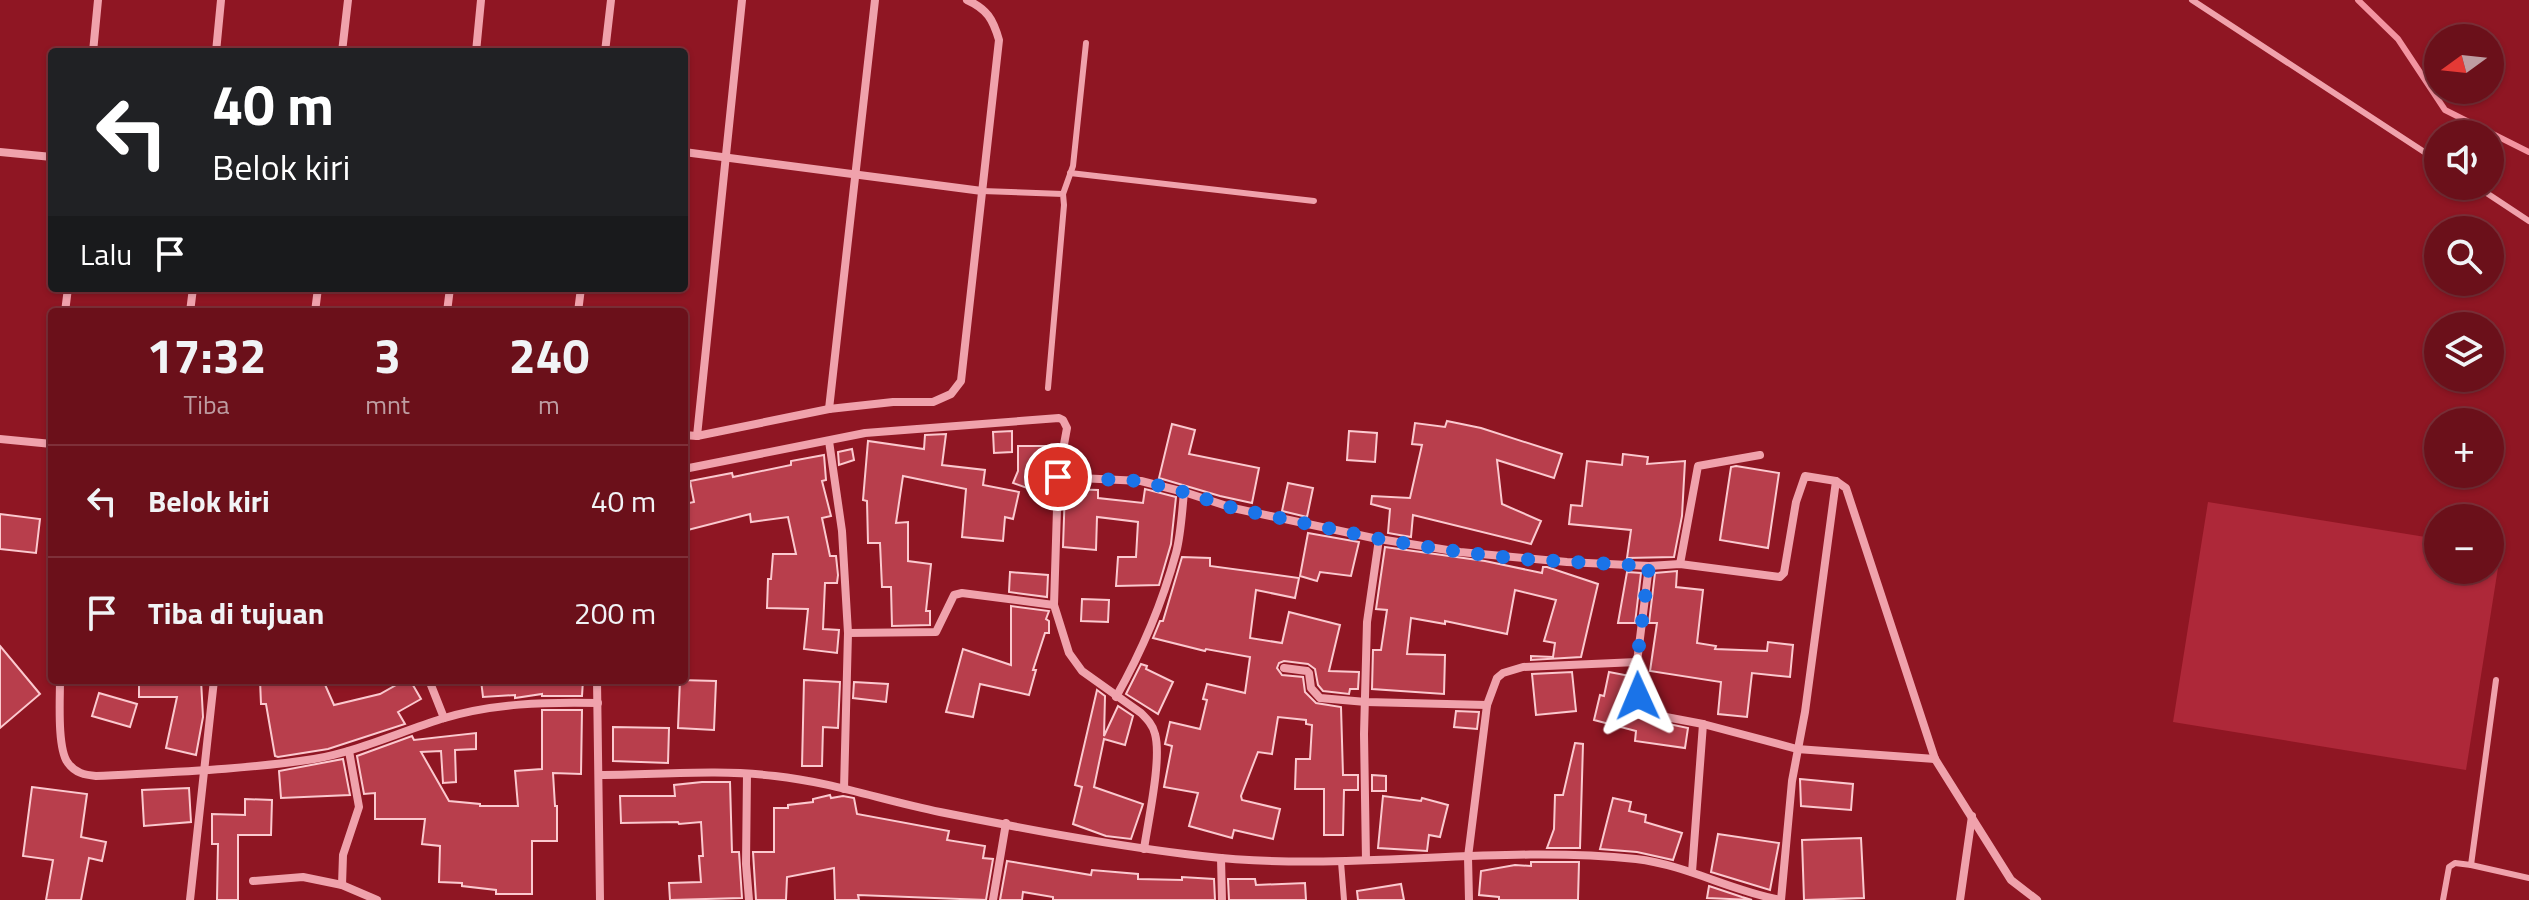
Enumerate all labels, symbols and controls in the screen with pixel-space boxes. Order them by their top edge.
north arrow [2424,24,2504,104]
map controls [2424,24,2504,584]
text: 40 m [212,62,334,147]
icon: left [80,80,184,184]
button: sound [2424,120,2504,200]
text: Belok kiri [212,139,350,194]
button: search [2424,216,2504,296]
text: Lalu [80,231,132,277]
icon: arrive [148,232,192,276]
button: layers [2424,312,2504,392]
text: 17:32 [147,319,267,392]
text: 3 [374,319,401,392]
text: 240 [509,319,589,392]
text: Tiba [184,385,230,424]
text: mnt [365,385,410,424]
text: m [538,385,560,424]
button: + [2424,408,2504,488]
pin [1024,443,1092,511]
icon: arrive [1036,455,1080,499]
text: Belok kiri [148,478,270,524]
text: 40 m [591,478,656,524]
icon: left [80,479,124,523]
button: − [2424,504,2504,584]
text: Tiba di tujuan [148,590,324,636]
text: 200 m [574,590,656,636]
icon: arrive [80,591,124,635]
position arrow [1596,654,1680,738]

